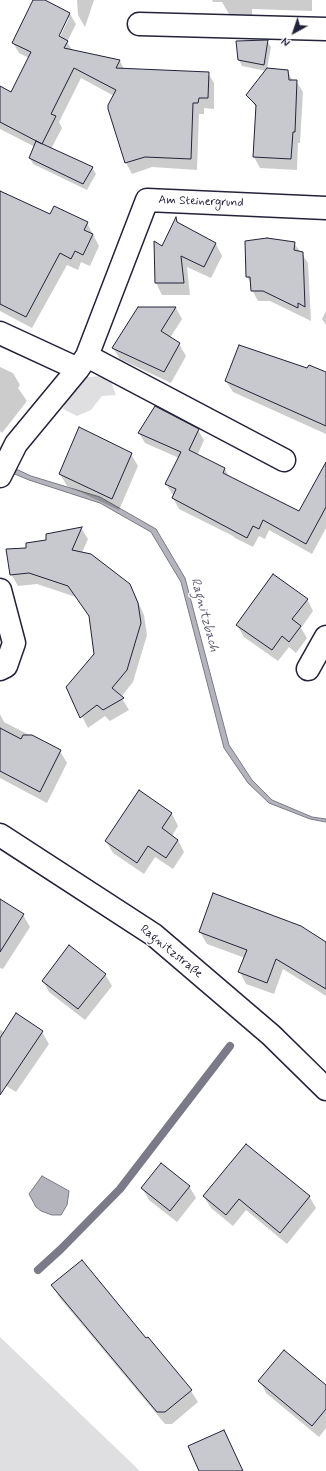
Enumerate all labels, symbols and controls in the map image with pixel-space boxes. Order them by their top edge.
north arrow [274,12,314,52]
text: N [279,33,294,49]
street label: Am Steinergrund [158,193,244,211]
water label: Ragnitzbach [187,576,221,654]
street label: Ragnitzstraße [137,922,205,982]

